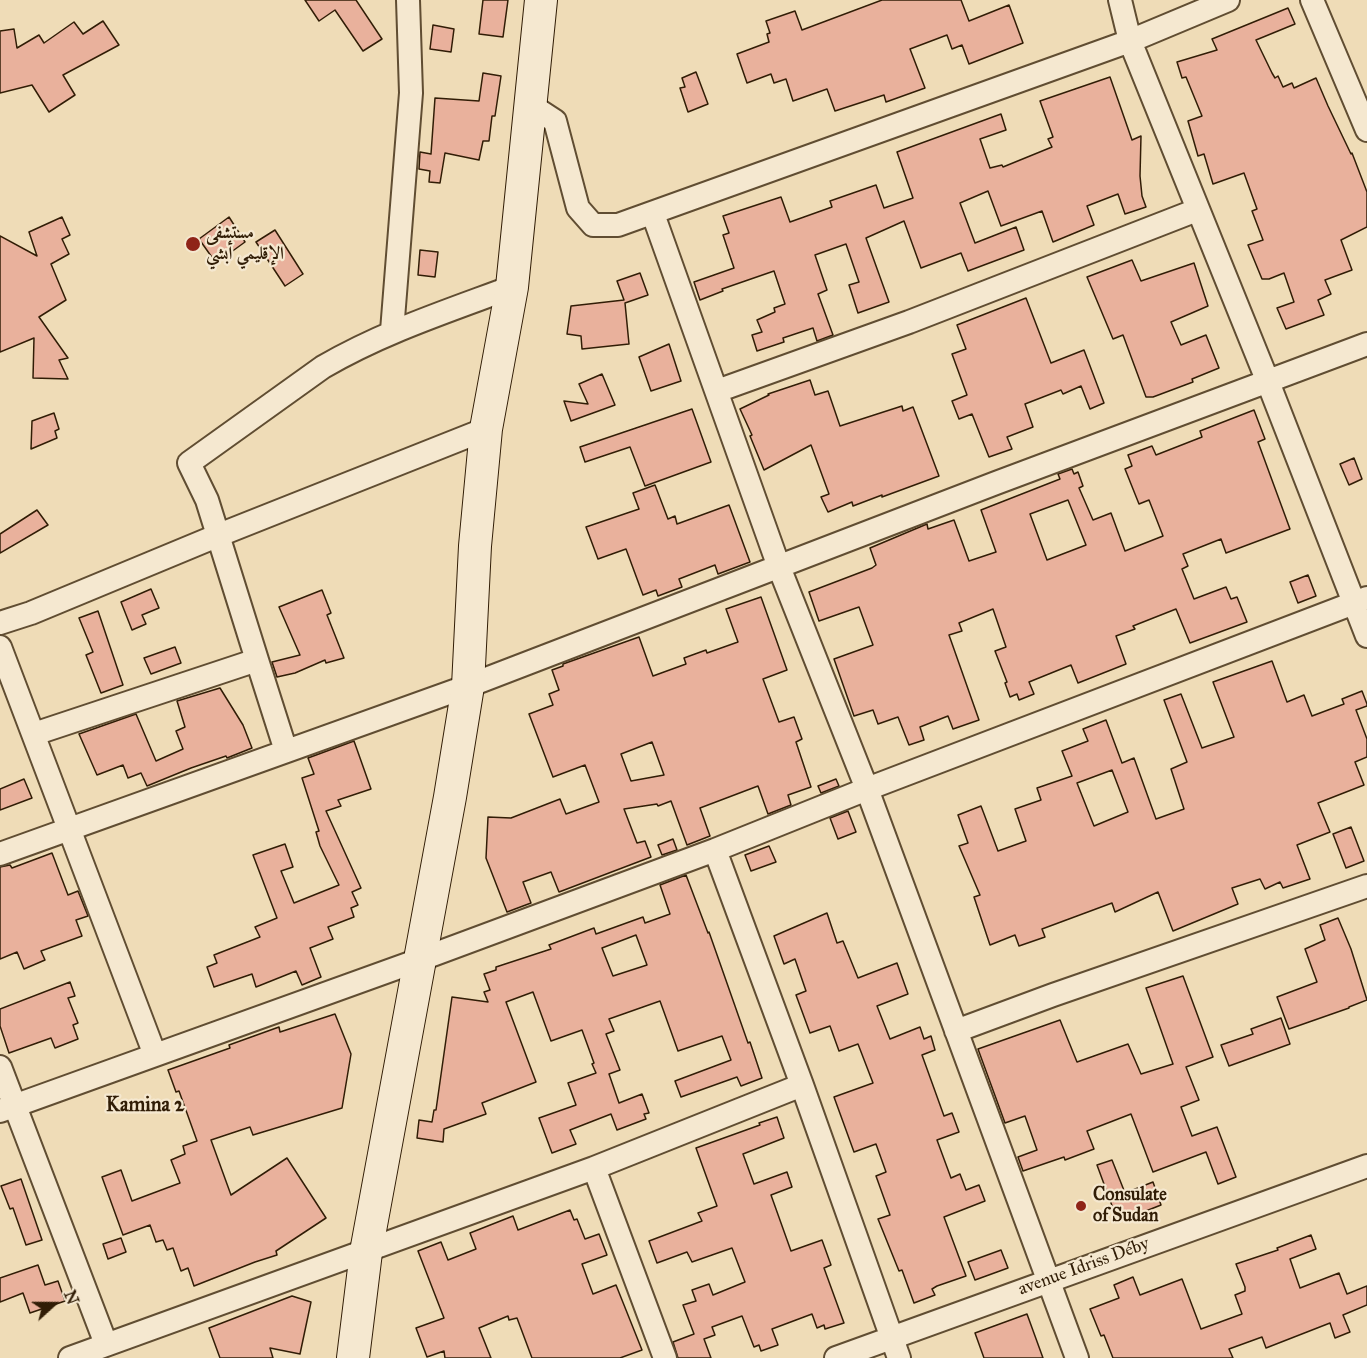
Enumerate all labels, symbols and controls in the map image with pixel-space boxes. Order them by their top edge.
place label: مستشفى الإقليمي أبشي [206,223,284,266]
marker: مستشفى الإقليمي أبشي [184,235,202,253]
district label: Kamina 2 [106,1094,184,1118]
place label: Consulate of Sudan [1093,1185,1167,1228]
marker: Consulate of Sudan [1074,1199,1088,1213]
street label: avenue Idriss Déby [1016,1233,1152,1301]
north arrow [24,1274,84,1334]
text: N [60,1288,83,1307]

